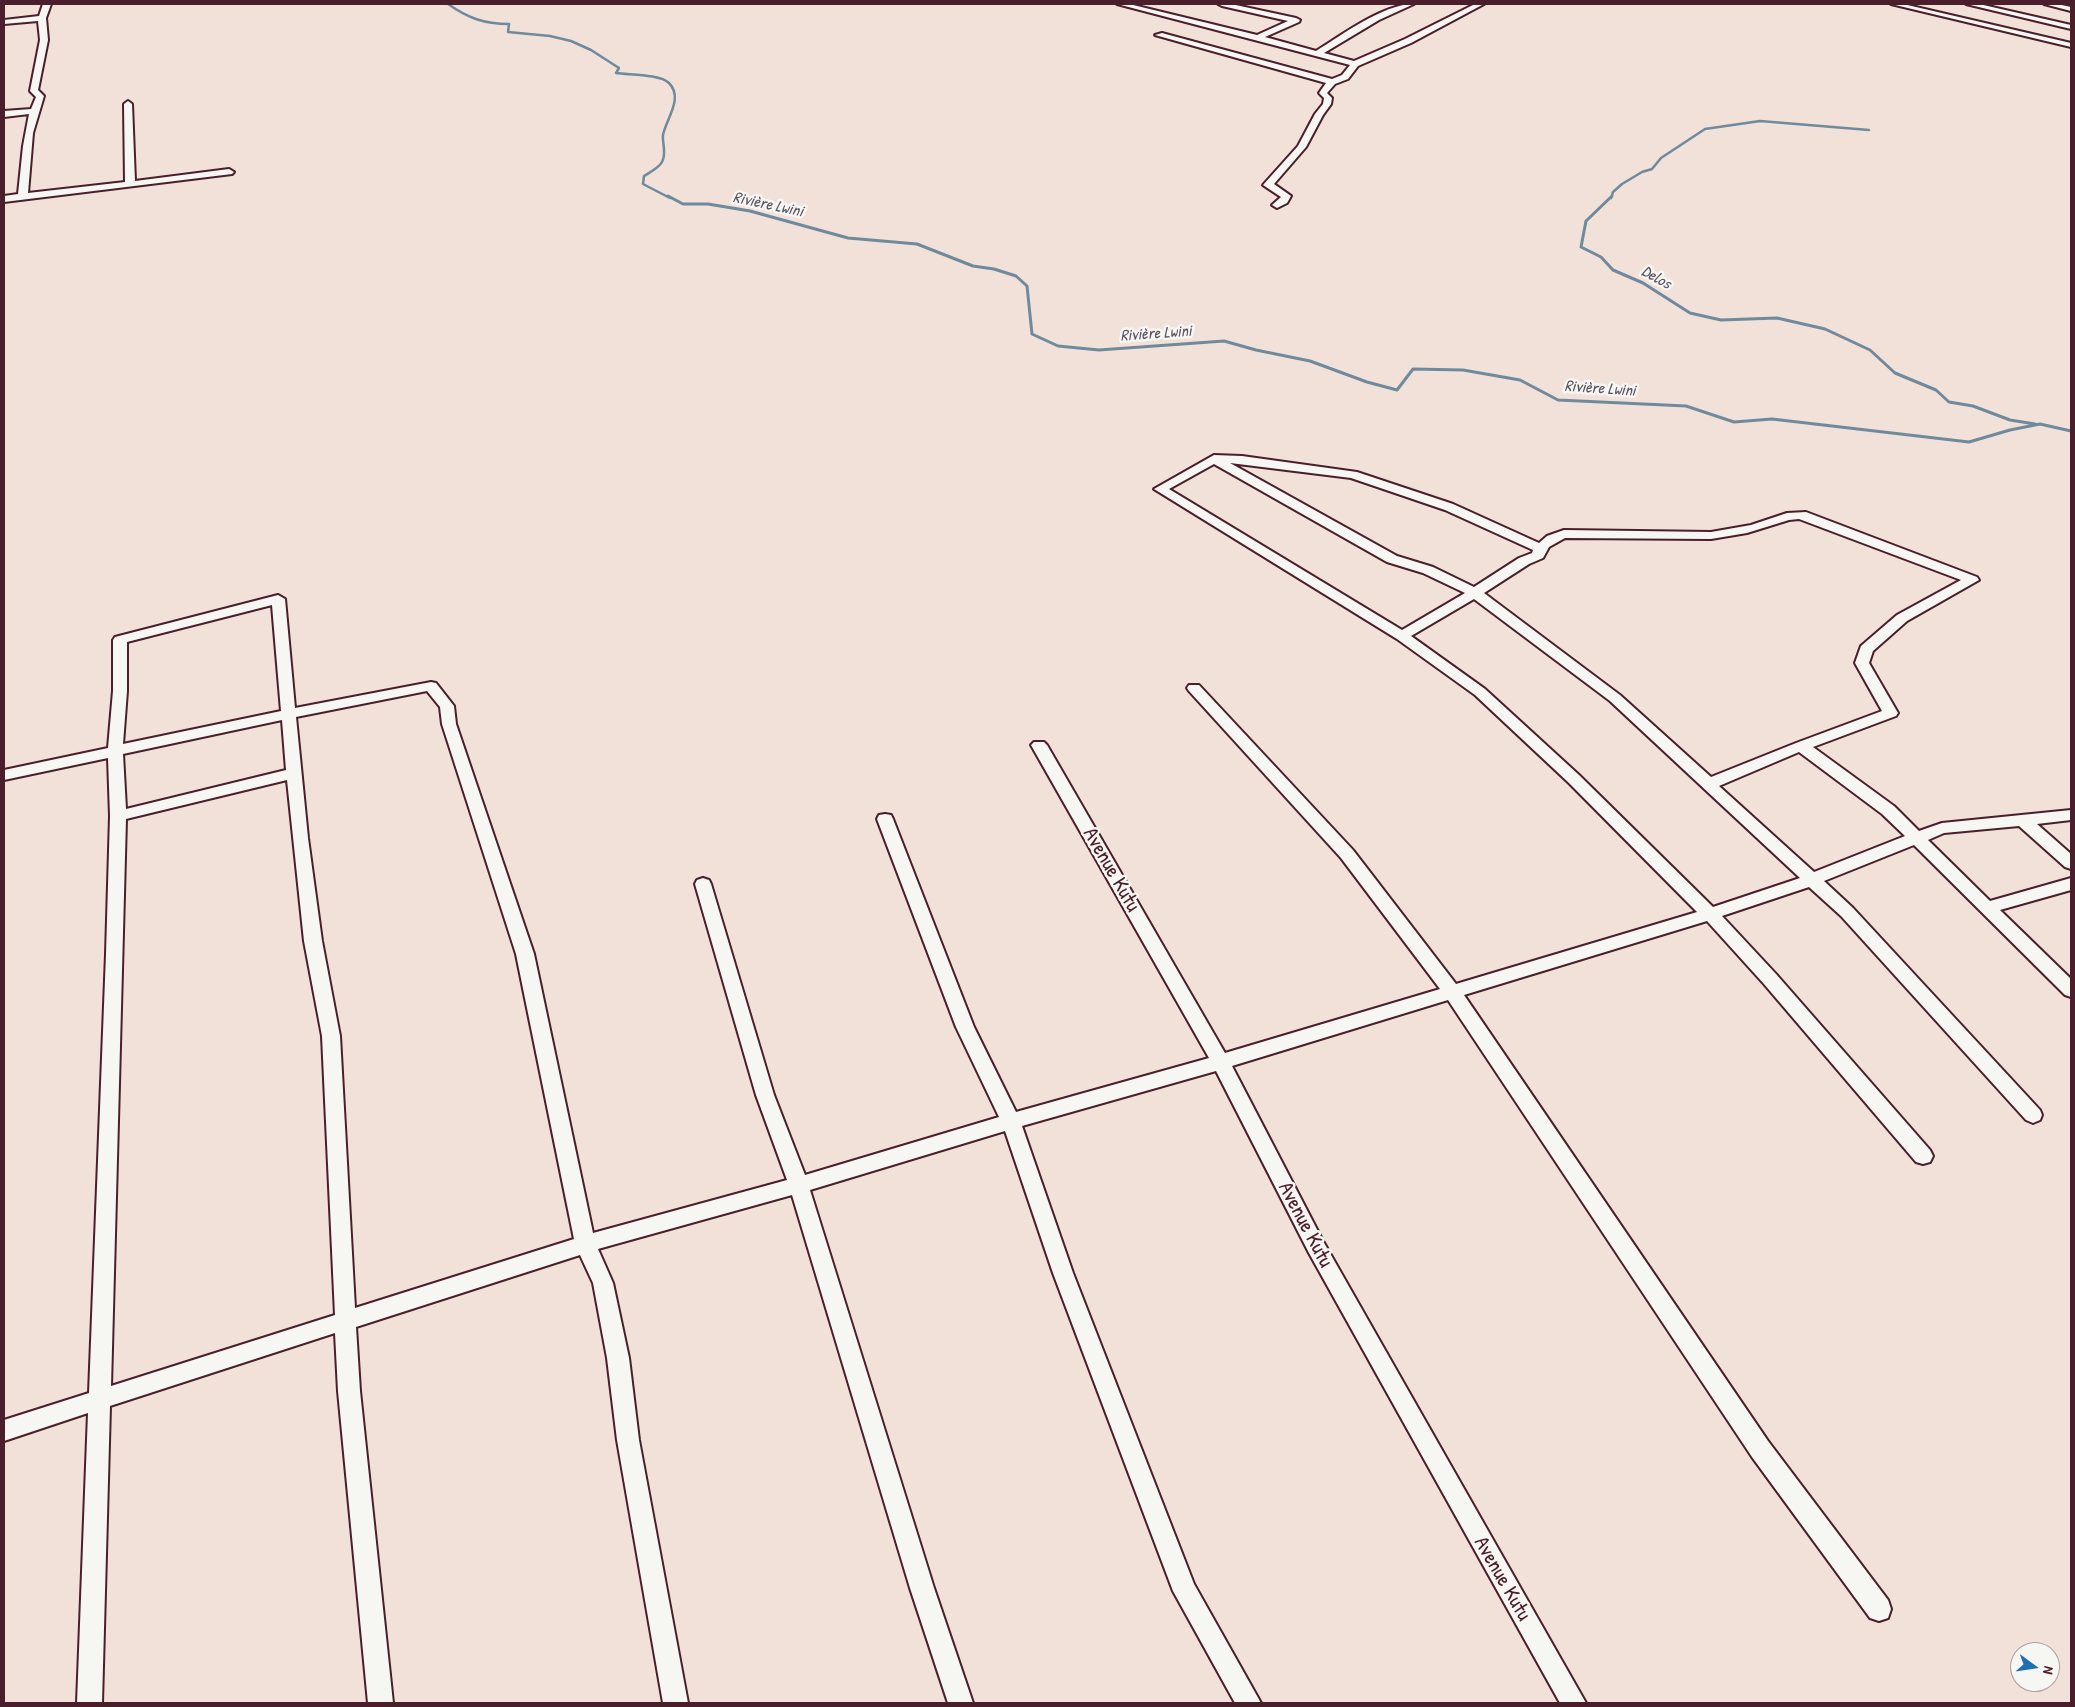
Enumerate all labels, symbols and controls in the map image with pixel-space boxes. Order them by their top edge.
water label: Rivière Lwini [731,188,805,222]
water label: Delos [1638,262,1674,294]
water label: Rivière Lwini [1120,322,1192,346]
water label: Rivière Lwini [1564,377,1636,401]
street label: Avenue Kutu [1077,823,1145,917]
street label: Avenue Kutu [1272,1178,1338,1272]
street label: Avenue Kutu [1468,1532,1536,1626]
north arrow [2010,1642,2060,1692]
text: N [2039,1665,2059,1676]

